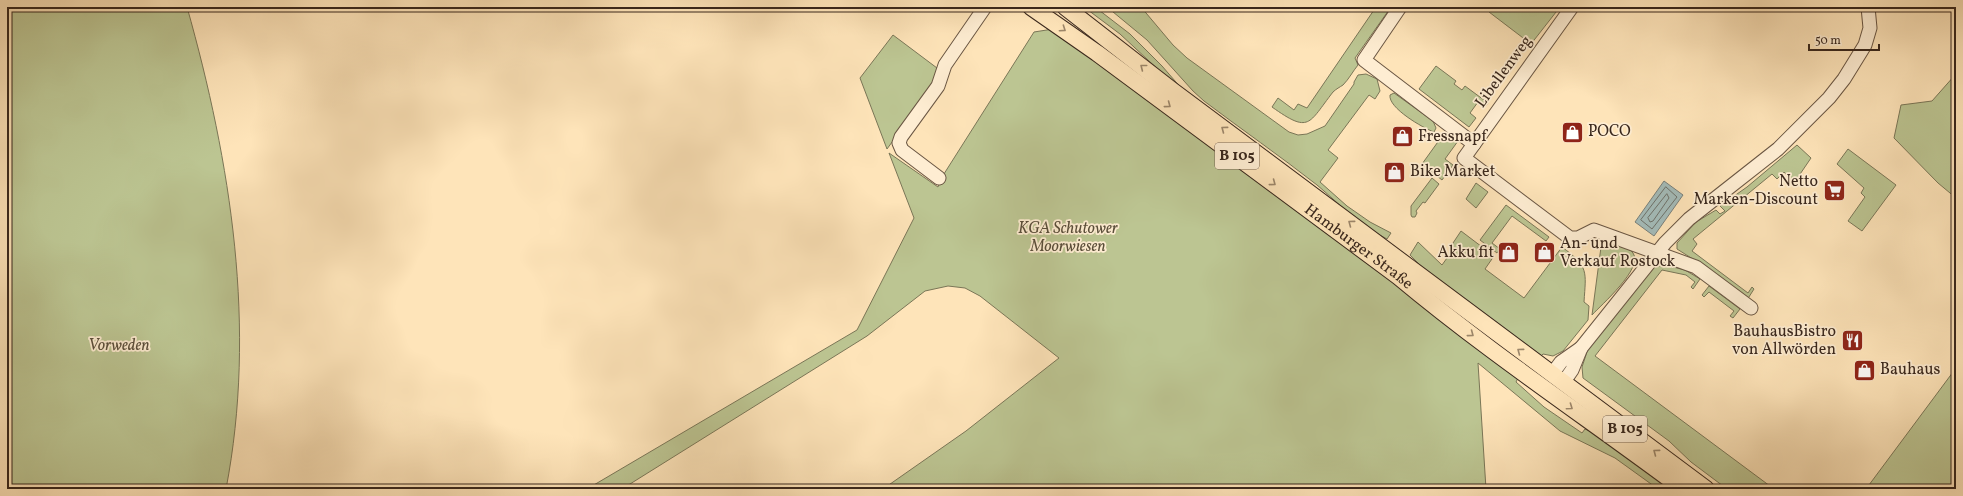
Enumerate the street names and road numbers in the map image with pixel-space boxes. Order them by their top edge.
street label: Libellenweg [1470,31,1538,113]
road number: B 105 [1215,143,1259,169]
street label: Hamburger Straße [1299,199,1417,295]
road number: B 105 [1603,416,1647,442]

